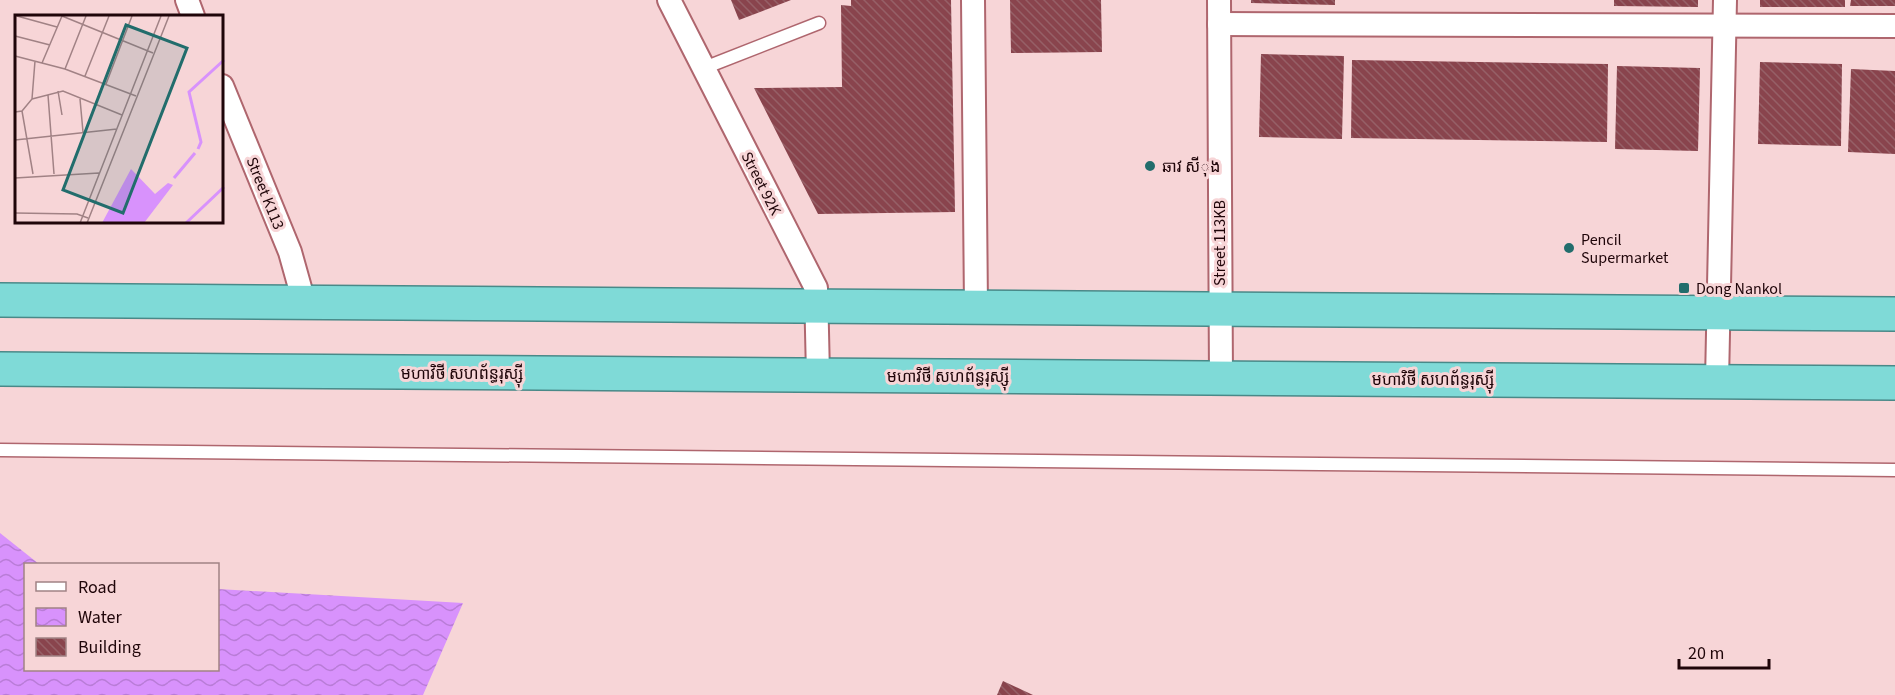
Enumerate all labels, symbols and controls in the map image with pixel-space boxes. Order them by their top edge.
inset map [15,15,224,224]
street label: Street 92K [736,148,787,220]
street label: Street K113 [241,154,290,233]
place label: ឆាវ សីុង [1162,156,1220,178]
marker: ឆាវ សីុង [1143,159,1157,173]
street label: Street 113KB [1209,200,1231,286]
place label: Pencil Supermarket [1581,229,1669,269]
marker: Pencil Supermarket [1562,241,1576,255]
place label: Dong Nankol [1696,278,1782,300]
marker: Dong Nankol [1677,281,1691,295]
street label: មហាវិថី សហព័ន្ធរុស្ស៊ី [401,363,523,388]
street label: មហាវិថី សហព័ន្ធរុស្ស៊ី [887,366,1009,391]
street label: មហាវិថី សហព័ន្ធរុស្ស៊ី [1372,369,1494,394]
legend [24,563,219,671]
text: Road [78,575,117,600]
text: Water [78,605,122,630]
scale bar [1679,632,1769,670]
text: Building [78,635,141,660]
text: 20 m [1688,641,1724,666]

